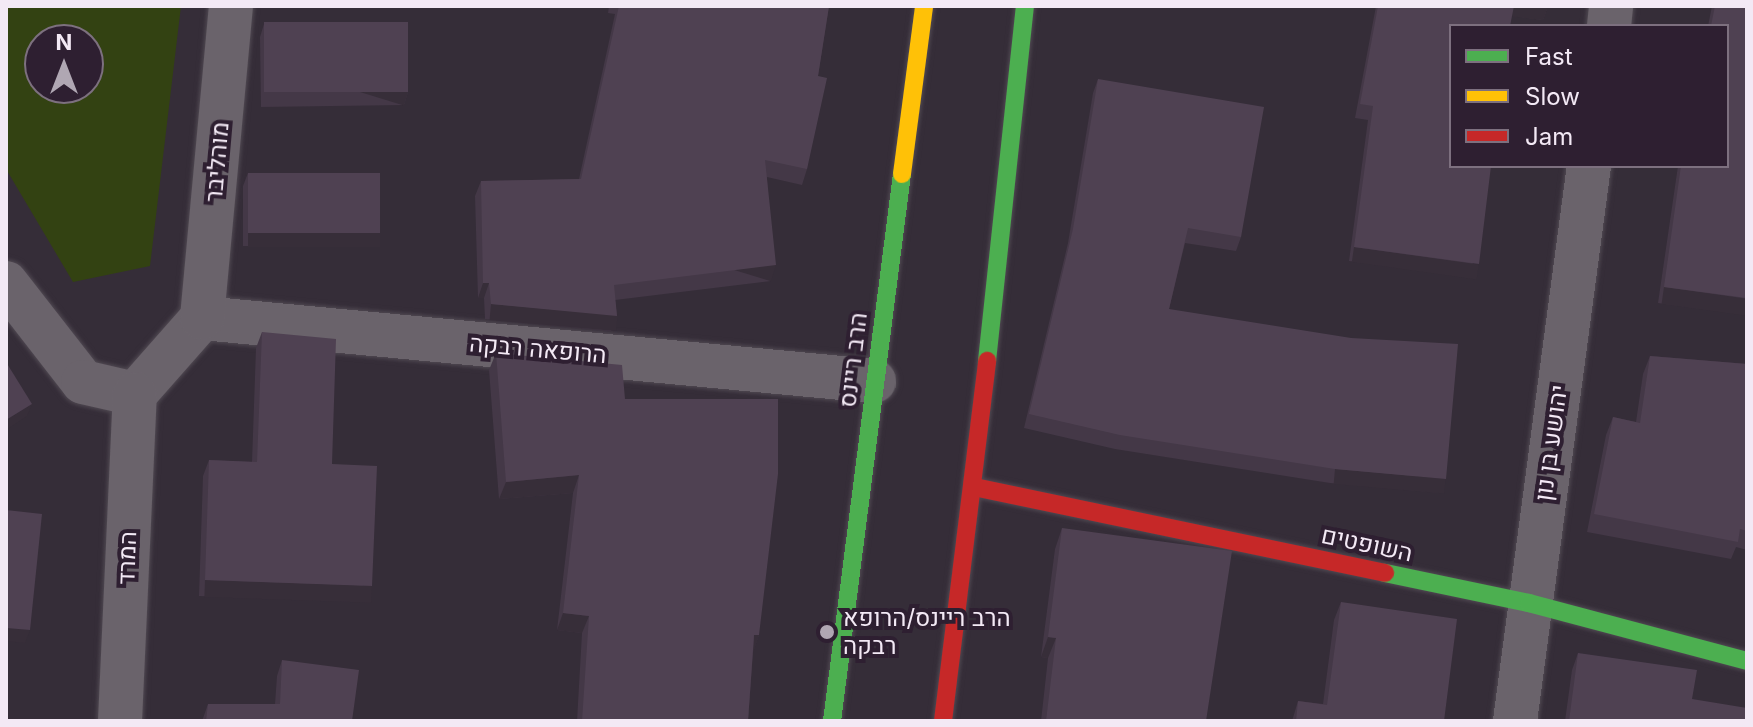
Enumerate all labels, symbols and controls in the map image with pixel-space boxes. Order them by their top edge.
north arrow [24,24,104,104]
legend [1449,24,1729,168]
text: N [56,29,72,55]
text: Fast [1525,42,1573,71]
text: Slow [1525,82,1580,111]
street label: מוהליבר [199,121,235,203]
text: Jam [1525,122,1573,151]
street label: הרב ריינס [833,311,873,409]
street label: הרופאה רבקה [468,329,608,369]
street label: יהושע בן נון [1529,383,1573,503]
street label: השופטים [1319,520,1415,568]
street label: המרד [112,531,142,585]
place label: הרב ריינס/הרופא רבקה [843,604,1011,660]
marker: הרב ריינס/הרופא רבקה [818,623,836,641]

